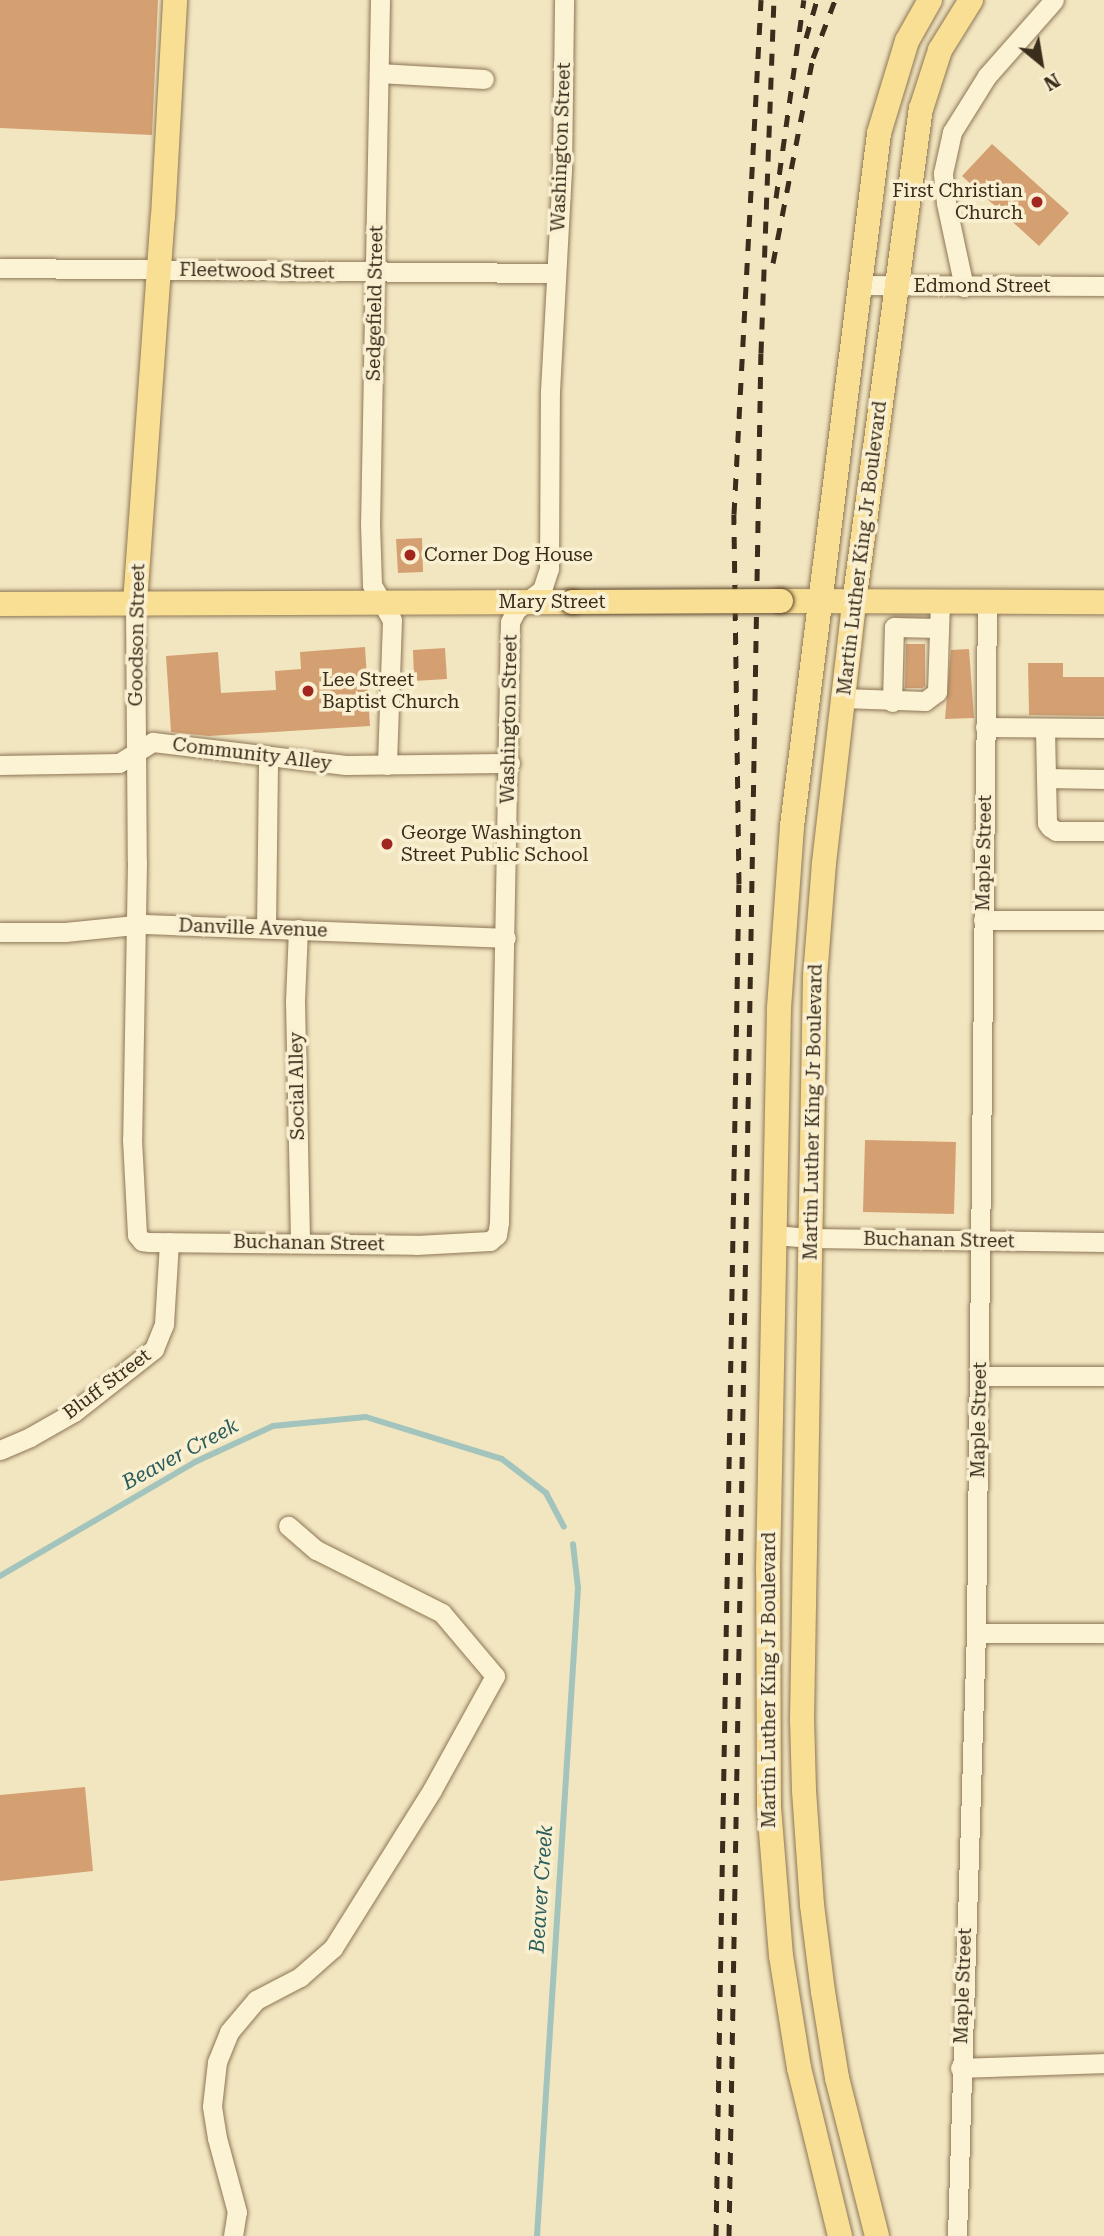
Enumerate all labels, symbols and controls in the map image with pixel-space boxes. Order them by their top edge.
north arrow [1006,28,1076,98]
street label: Washington Street [547,62,575,232]
text: N [1040,68,1064,95]
place label: First Christian Church [892,180,1023,224]
marker: First Christian Church [1029,194,1045,210]
street label: Sedgefield Street [362,225,388,381]
street label: Fleetwood Street [179,258,335,284]
street label: Edmond Street [913,275,1051,297]
street label: Martin Luther King Jr Boulevard [833,399,891,697]
place label: Corner Dog House [424,544,593,566]
marker: Corner Dog House [402,547,418,563]
street label: Goodson Street [124,563,150,707]
street label: Mary Street [499,591,605,613]
street label: Washington Street [496,634,522,804]
place label: Lee Street Baptist Church [322,669,460,713]
marker: Lee Street Baptist Church [300,683,316,699]
street label: Community Alley [171,733,333,775]
street label: Maple Street [972,795,996,911]
place label: George Washington Street Public School [401,822,588,866]
marker: George Washington Street Public School [379,836,395,852]
street label: Danville Avenue [178,914,328,942]
street label: Martin Luther King Jr Boulevard [799,964,827,1260]
street label: Social Alley [285,1032,309,1140]
street label: Buchanan Street [863,1227,1015,1253]
street label: Buchanan Street [233,1230,385,1256]
street label: Bluff Street [59,1344,155,1424]
street label: Maple Street [967,1362,991,1478]
water label: Beaver Creek [117,1413,243,1495]
street label: Martin Luther King Jr Boulevard [758,1532,780,1828]
water label: Beaver Creek [524,1824,558,1954]
street label: Maple Street [950,1928,976,2044]

